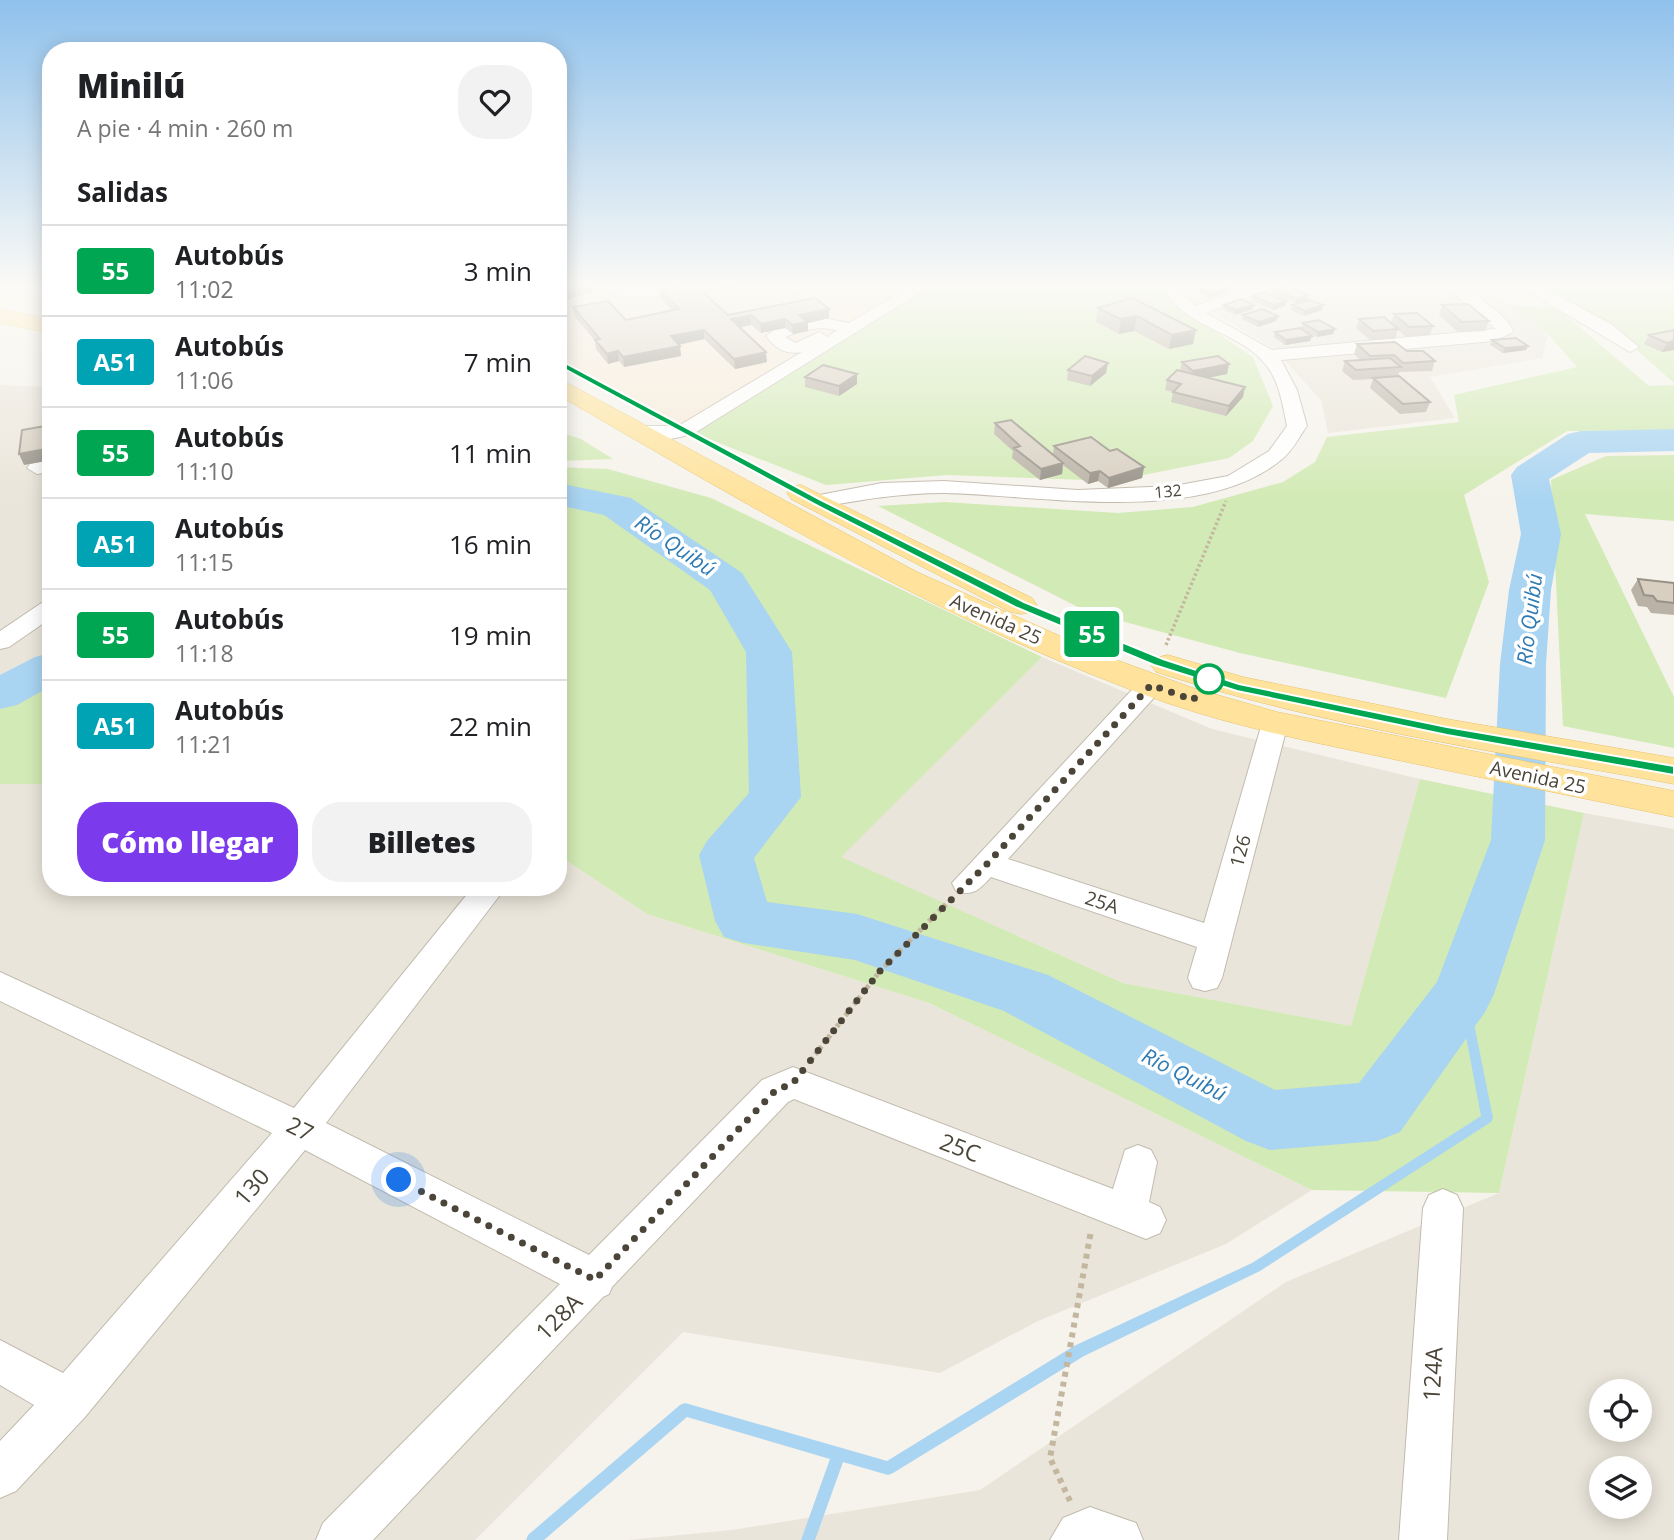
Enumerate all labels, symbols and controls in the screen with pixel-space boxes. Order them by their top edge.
text: Minilú [77,63,185,108]
button: heart [458,65,532,139]
text: A pie · 4 min · 260 m [77,112,293,144]
text: Salidas [77,174,168,210]
text: Autobús [175,237,284,273]
text: 3 min [464,253,532,289]
text: 55 [102,254,129,287]
text: 11:02 [175,273,234,305]
text: Autobús [175,328,284,364]
text: 7 min [464,344,532,380]
text: A51 [93,345,138,378]
text: 11:06 [175,364,234,396]
text: Autobús [175,419,284,455]
text: 11 min [449,435,532,471]
text: 55 [102,436,129,469]
text: 11:10 [175,455,234,487]
street label: 132 [1153,479,1183,503]
water label: Río Quibú [630,508,721,582]
text: Autobús [175,510,284,546]
text: 16 min [449,526,532,562]
text: A51 [93,527,138,560]
text: 11:15 [175,546,234,578]
water label: Río Quibú [1510,572,1548,666]
street label: Avenida 25 [946,587,1046,651]
text: Autobús [175,601,284,637]
line badge: 55 [1060,611,1124,657]
text: 19 min [449,617,532,653]
text: 55 [1078,617,1106,650]
text: 55 [102,618,129,651]
text: 11:18 [175,637,234,669]
unlabelled marker [1194,664,1224,694]
text: Autobús [175,692,284,728]
text: 22 min [449,708,532,744]
text: A51 [93,709,138,742]
text: 11:21 [175,728,234,760]
street label: Avenida 25 [1488,754,1588,800]
button: Cómo llegar [77,802,298,882]
button: Billetes [312,802,532,882]
street label: 126 [1223,832,1257,870]
street label: 25A [1082,884,1122,920]
water label: Río Quibú [1137,1041,1232,1107]
street label: 27 [282,1108,319,1148]
street label: 25C [936,1125,985,1169]
street label: 130 [226,1161,276,1212]
your location [381,1162,416,1197]
street label: 128A [528,1286,589,1347]
street label: 124A [1415,1346,1449,1402]
map controls [1589,1379,1652,1519]
button: locate [1589,1379,1652,1442]
button: layers [1589,1456,1652,1519]

